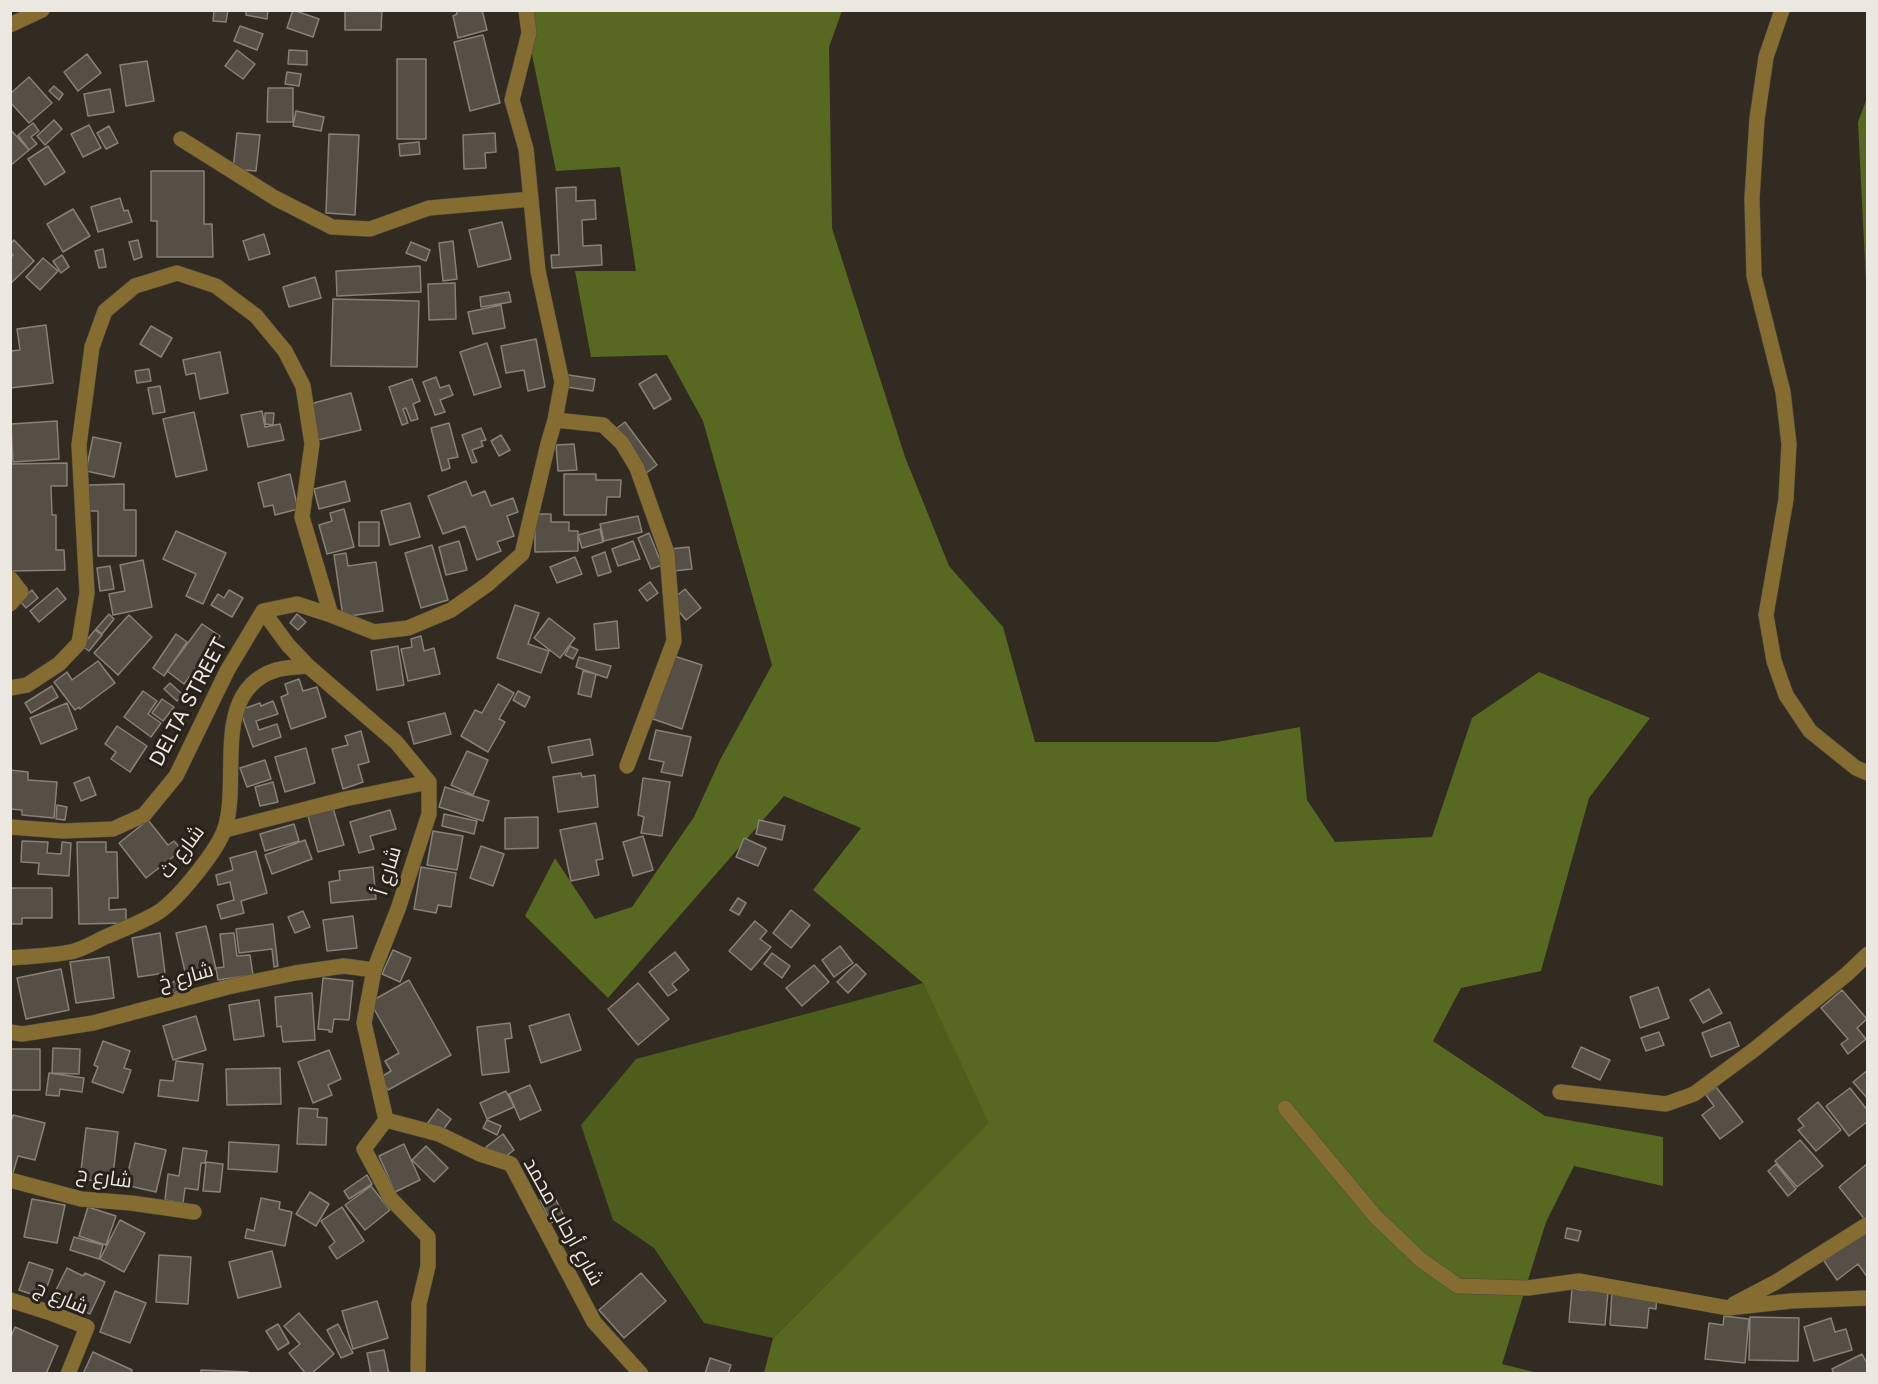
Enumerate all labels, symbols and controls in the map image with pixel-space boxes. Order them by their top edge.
street label: DELTA STREET [145,634,233,770]
street label: شارع ث [154,821,210,883]
street label: شارع أ [369,844,407,898]
street label: شارع خ [156,958,216,996]
street label: شارع أرحاب محمد [518,1154,608,1290]
street label: شارع ح [75,1162,133,1194]
street label: شارع ج [31,1276,91,1320]

